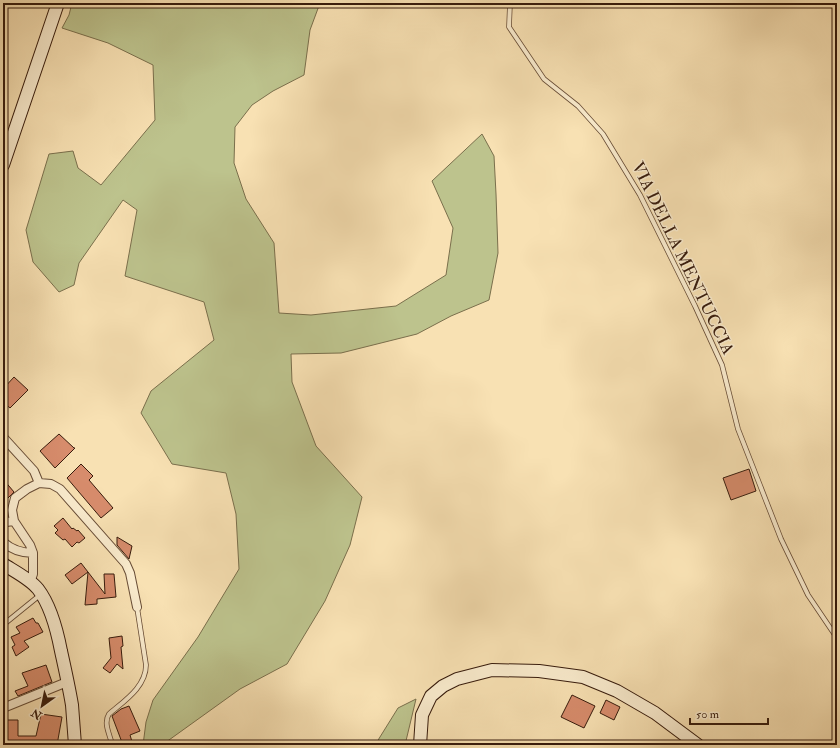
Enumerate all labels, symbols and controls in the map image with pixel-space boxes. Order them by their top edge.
street label: VIA DELLA MENTUCCIA [627,158,739,358]
north arrow [22,686,62,726]
scale bar [690,700,768,726]
text: N [28,705,45,723]
text: 50 m [696,707,720,722]

